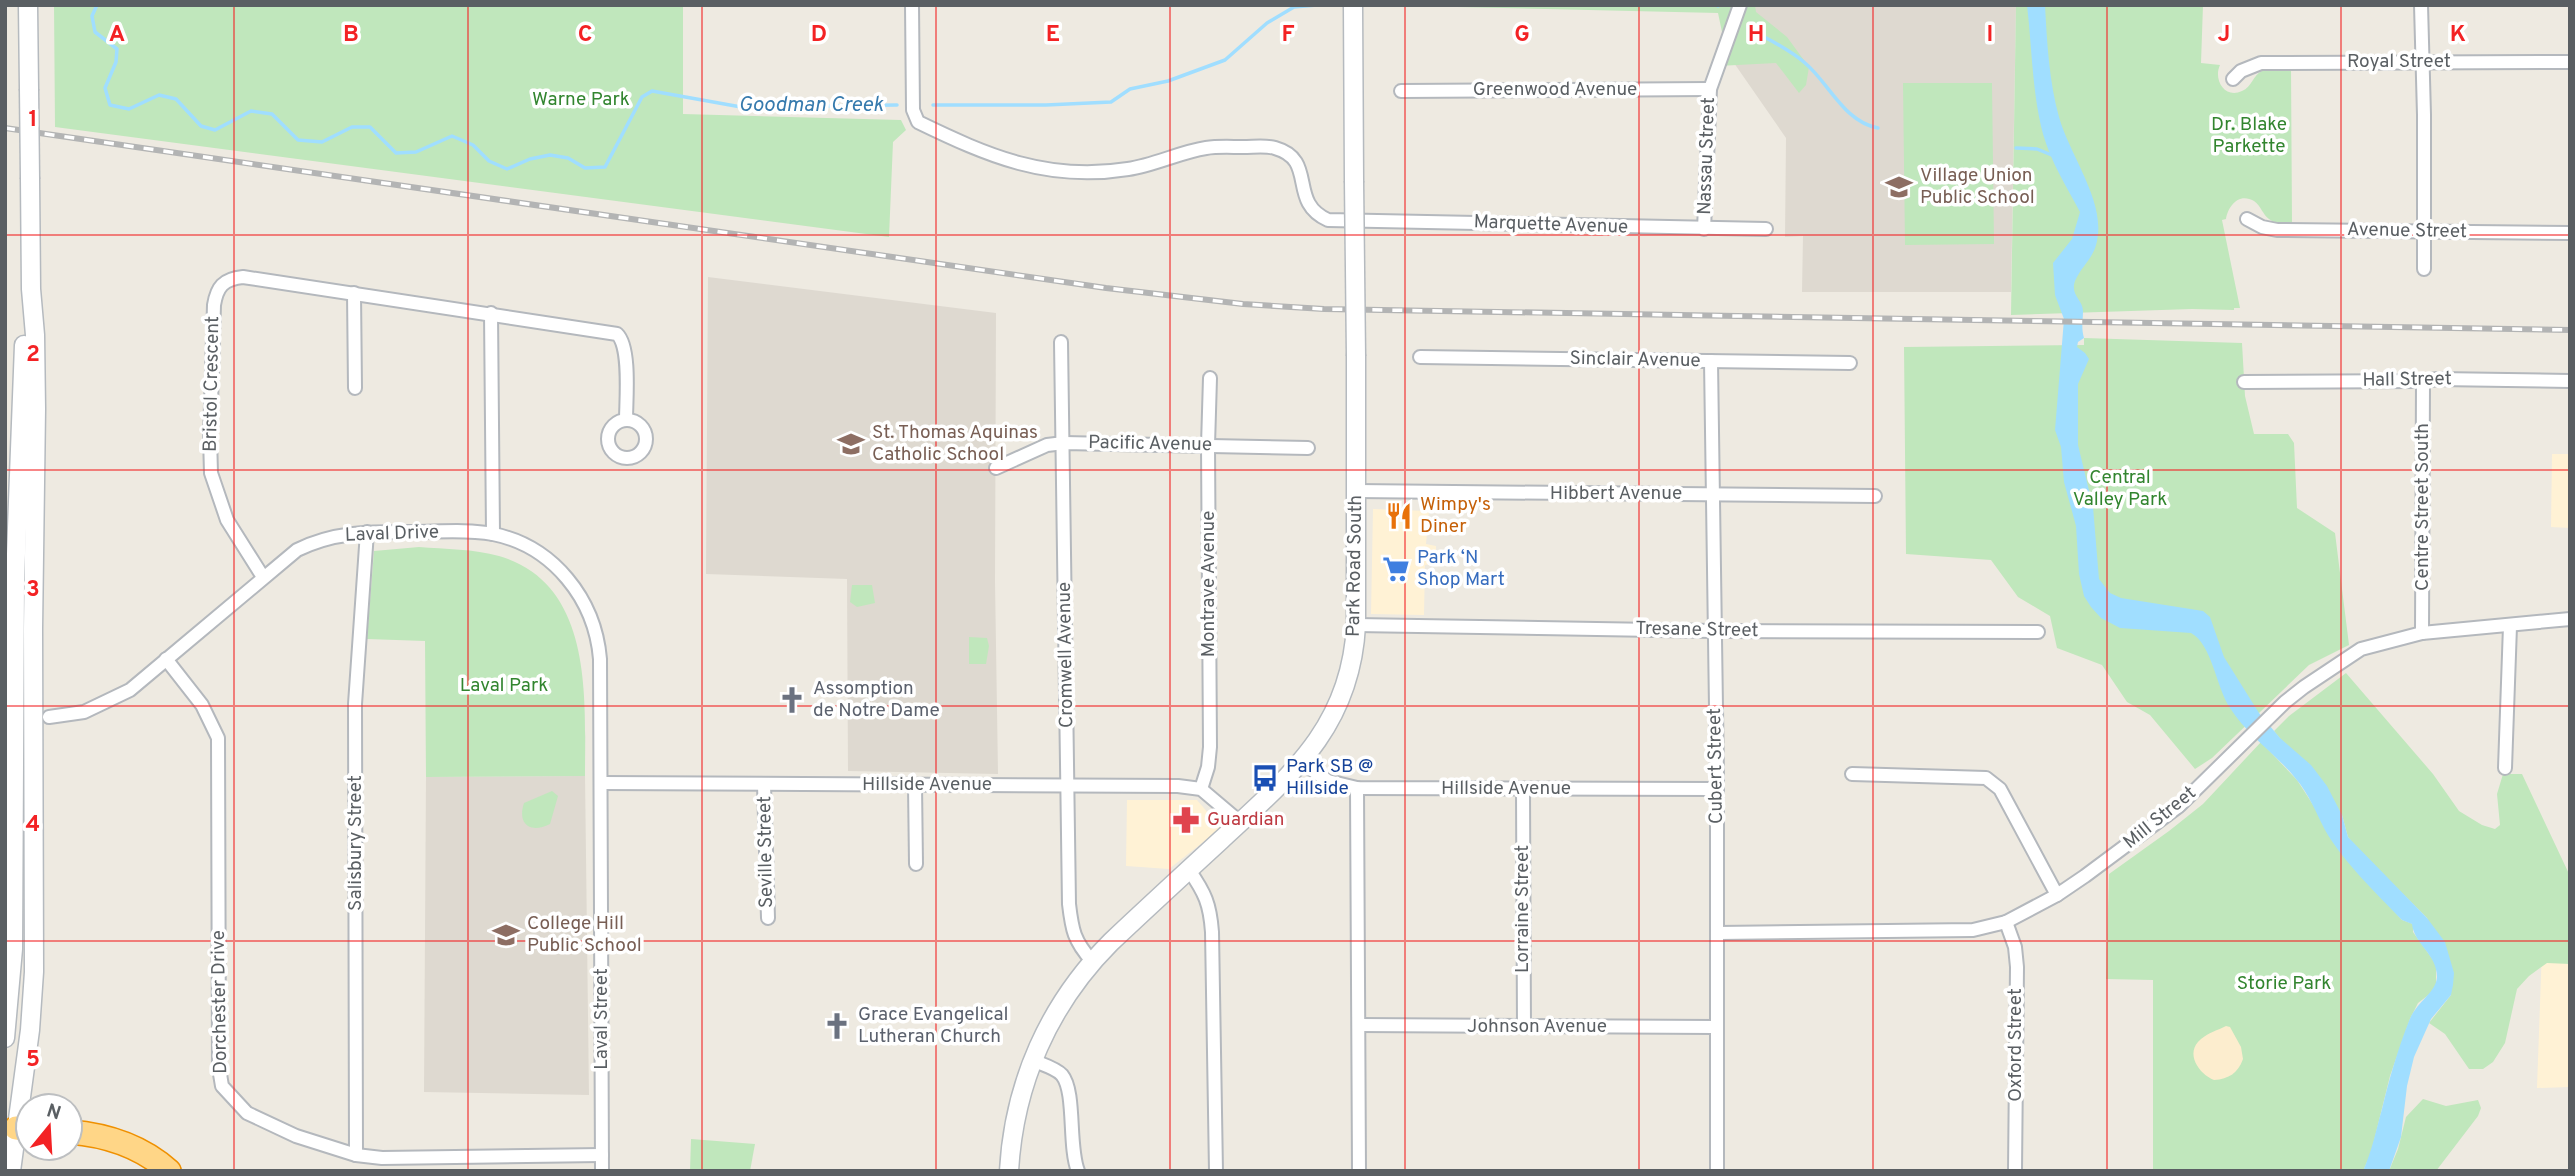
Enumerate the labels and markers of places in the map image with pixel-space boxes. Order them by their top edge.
place label: Village Union Public School [1920,164,2035,210]
school or university icon: Village Union Public School [1884,172,1914,202]
place label: St. Thomas Aquinas Catholic School [872,421,1038,467]
school or university icon: St. Thomas Aquinas Catholic School [836,429,866,459]
place label: Wimpy's Diner [1420,493,1491,539]
restaurant icon: Wimpy's Diner [1384,501,1414,531]
place label: Park ‘N Shop Mart [1417,546,1505,592]
supermarket icon: Park ‘N Shop Mart [1381,554,1411,584]
place label: Assomption de Notre Dame [813,677,940,723]
church icon: Assomption de Notre Dame [777,685,807,715]
place label: Park SB @ Hillside [1286,755,1373,801]
bus stop icon: Park SB @ Hillside [1250,763,1280,793]
pharmacy icon: Guardian [1171,805,1201,835]
place label: Guardian [1207,808,1285,832]
place label: College Hill Public School [527,912,642,958]
school or university icon: College Hill Public School [491,920,521,950]
place label: Grace Evangelical Lutheran Church [858,1003,1009,1049]
church icon: Grace Evangelical Lutheran Church [822,1011,852,1041]

